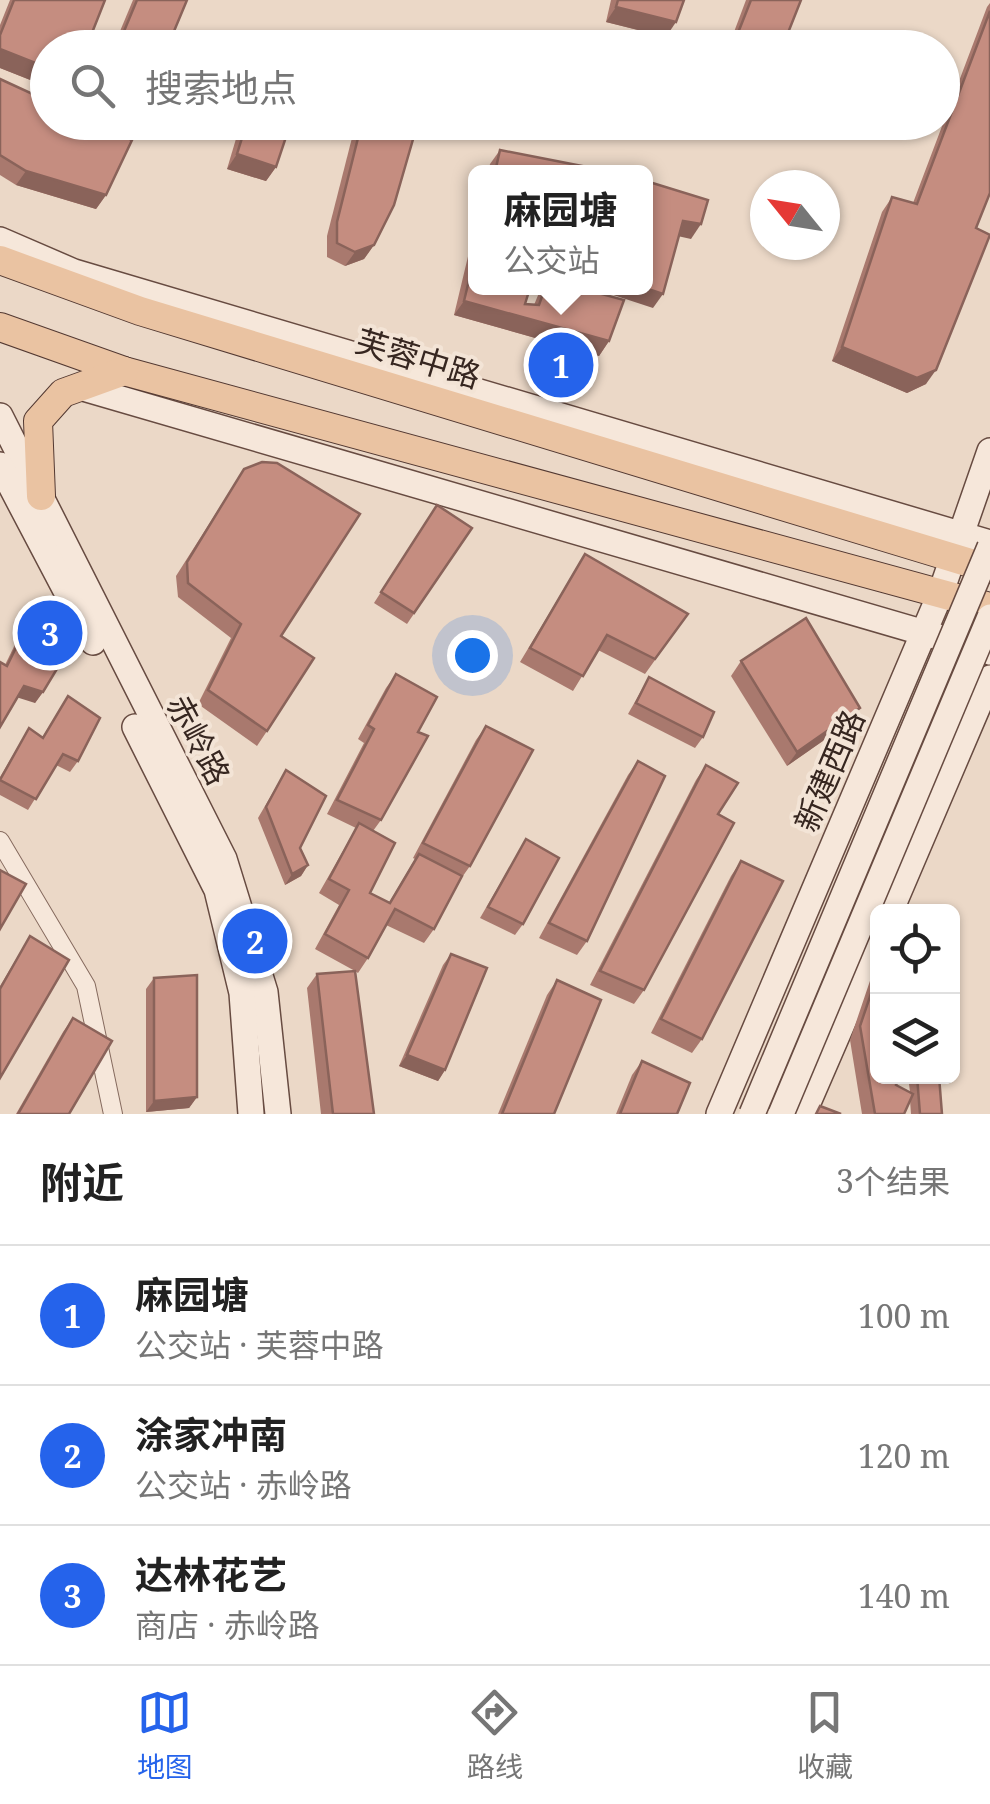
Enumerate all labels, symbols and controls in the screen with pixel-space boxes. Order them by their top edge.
search box [30,30,960,140]
icon: search [65,58,120,113]
text: 搜索地点 [145,61,297,113]
popup [468,165,653,295]
north arrow [750,170,840,260]
text: 麻园塘 [503,183,618,235]
text: 公交站 [503,238,600,281]
street label: 芙蓉中路 [351,318,486,397]
pin: 1 [528,328,594,402]
pin: 3 [18,596,82,670]
your location [447,630,498,681]
street label: 赤岭路 [158,687,241,792]
street label: 新建西路 [784,703,873,838]
pin: 2 [222,904,288,978]
map controls [870,904,960,1084]
button: locate [870,904,960,994]
button: layers [870,994,960,1084]
text: 附近 [40,1153,124,1210]
text: 3个结果 [836,1159,950,1202]
text: 麻园塘 [135,1268,249,1320]
text: 1 [63,1294,82,1337]
text: 100 m [858,1294,950,1337]
text: 公交站 · 芙蓉中路 [135,1323,384,1366]
text: 涂家冲南 [135,1408,287,1460]
text: 2 [63,1434,82,1477]
text: 120 m [858,1434,950,1477]
text: 公交站 · 赤岭路 [135,1463,352,1506]
text: 达林花艺 [135,1548,287,1600]
text: 3 [63,1574,82,1617]
text: 140 m [858,1574,950,1617]
text: 商店 · 赤岭路 [135,1603,320,1646]
tab: 地图 [137,1685,193,1785]
tab: 路线 [467,1685,523,1785]
tab: 收藏 [797,1685,853,1785]

